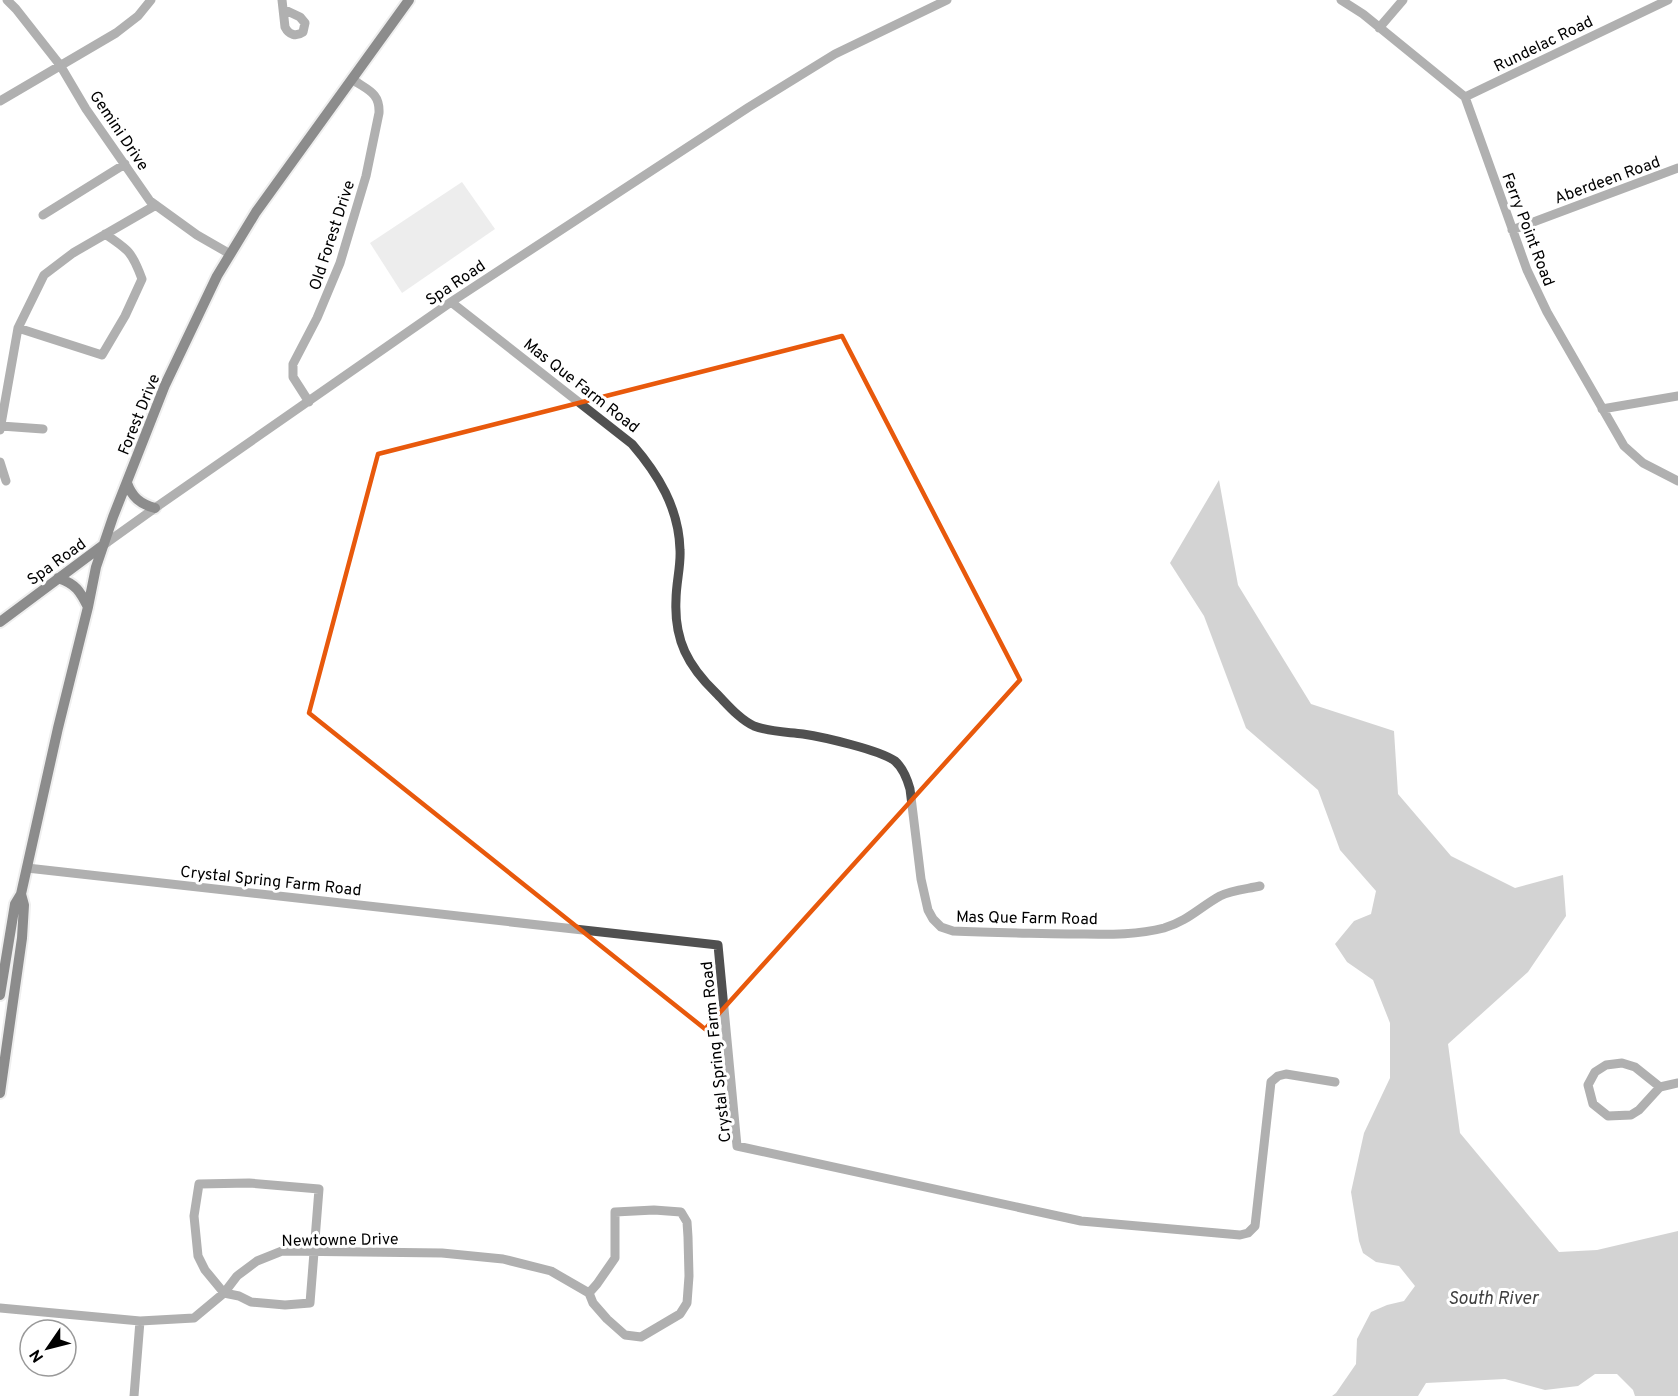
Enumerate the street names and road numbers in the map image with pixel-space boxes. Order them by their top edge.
street label: Rundelac Road [1491,12,1597,77]
street label: Gemini Drive [84,87,152,175]
street label: Aberdeen Road [1552,152,1663,209]
street label: Ferry Point Road [1496,170,1558,289]
street label: Old Forest Drive [306,178,360,293]
street label: Spa Road [422,256,490,311]
street label: Mas Que Farm Road [519,335,643,438]
street label: Forest Drive [114,371,165,458]
street label: Spa Road [24,535,91,591]
street label: Crystal Spring Farm Road [179,863,362,901]
street label: Mas Que Farm Road [956,908,1098,930]
street label: Crystal Spring Farm Road [698,960,736,1143]
street label: Newtowne Drive [281,1230,399,1252]

